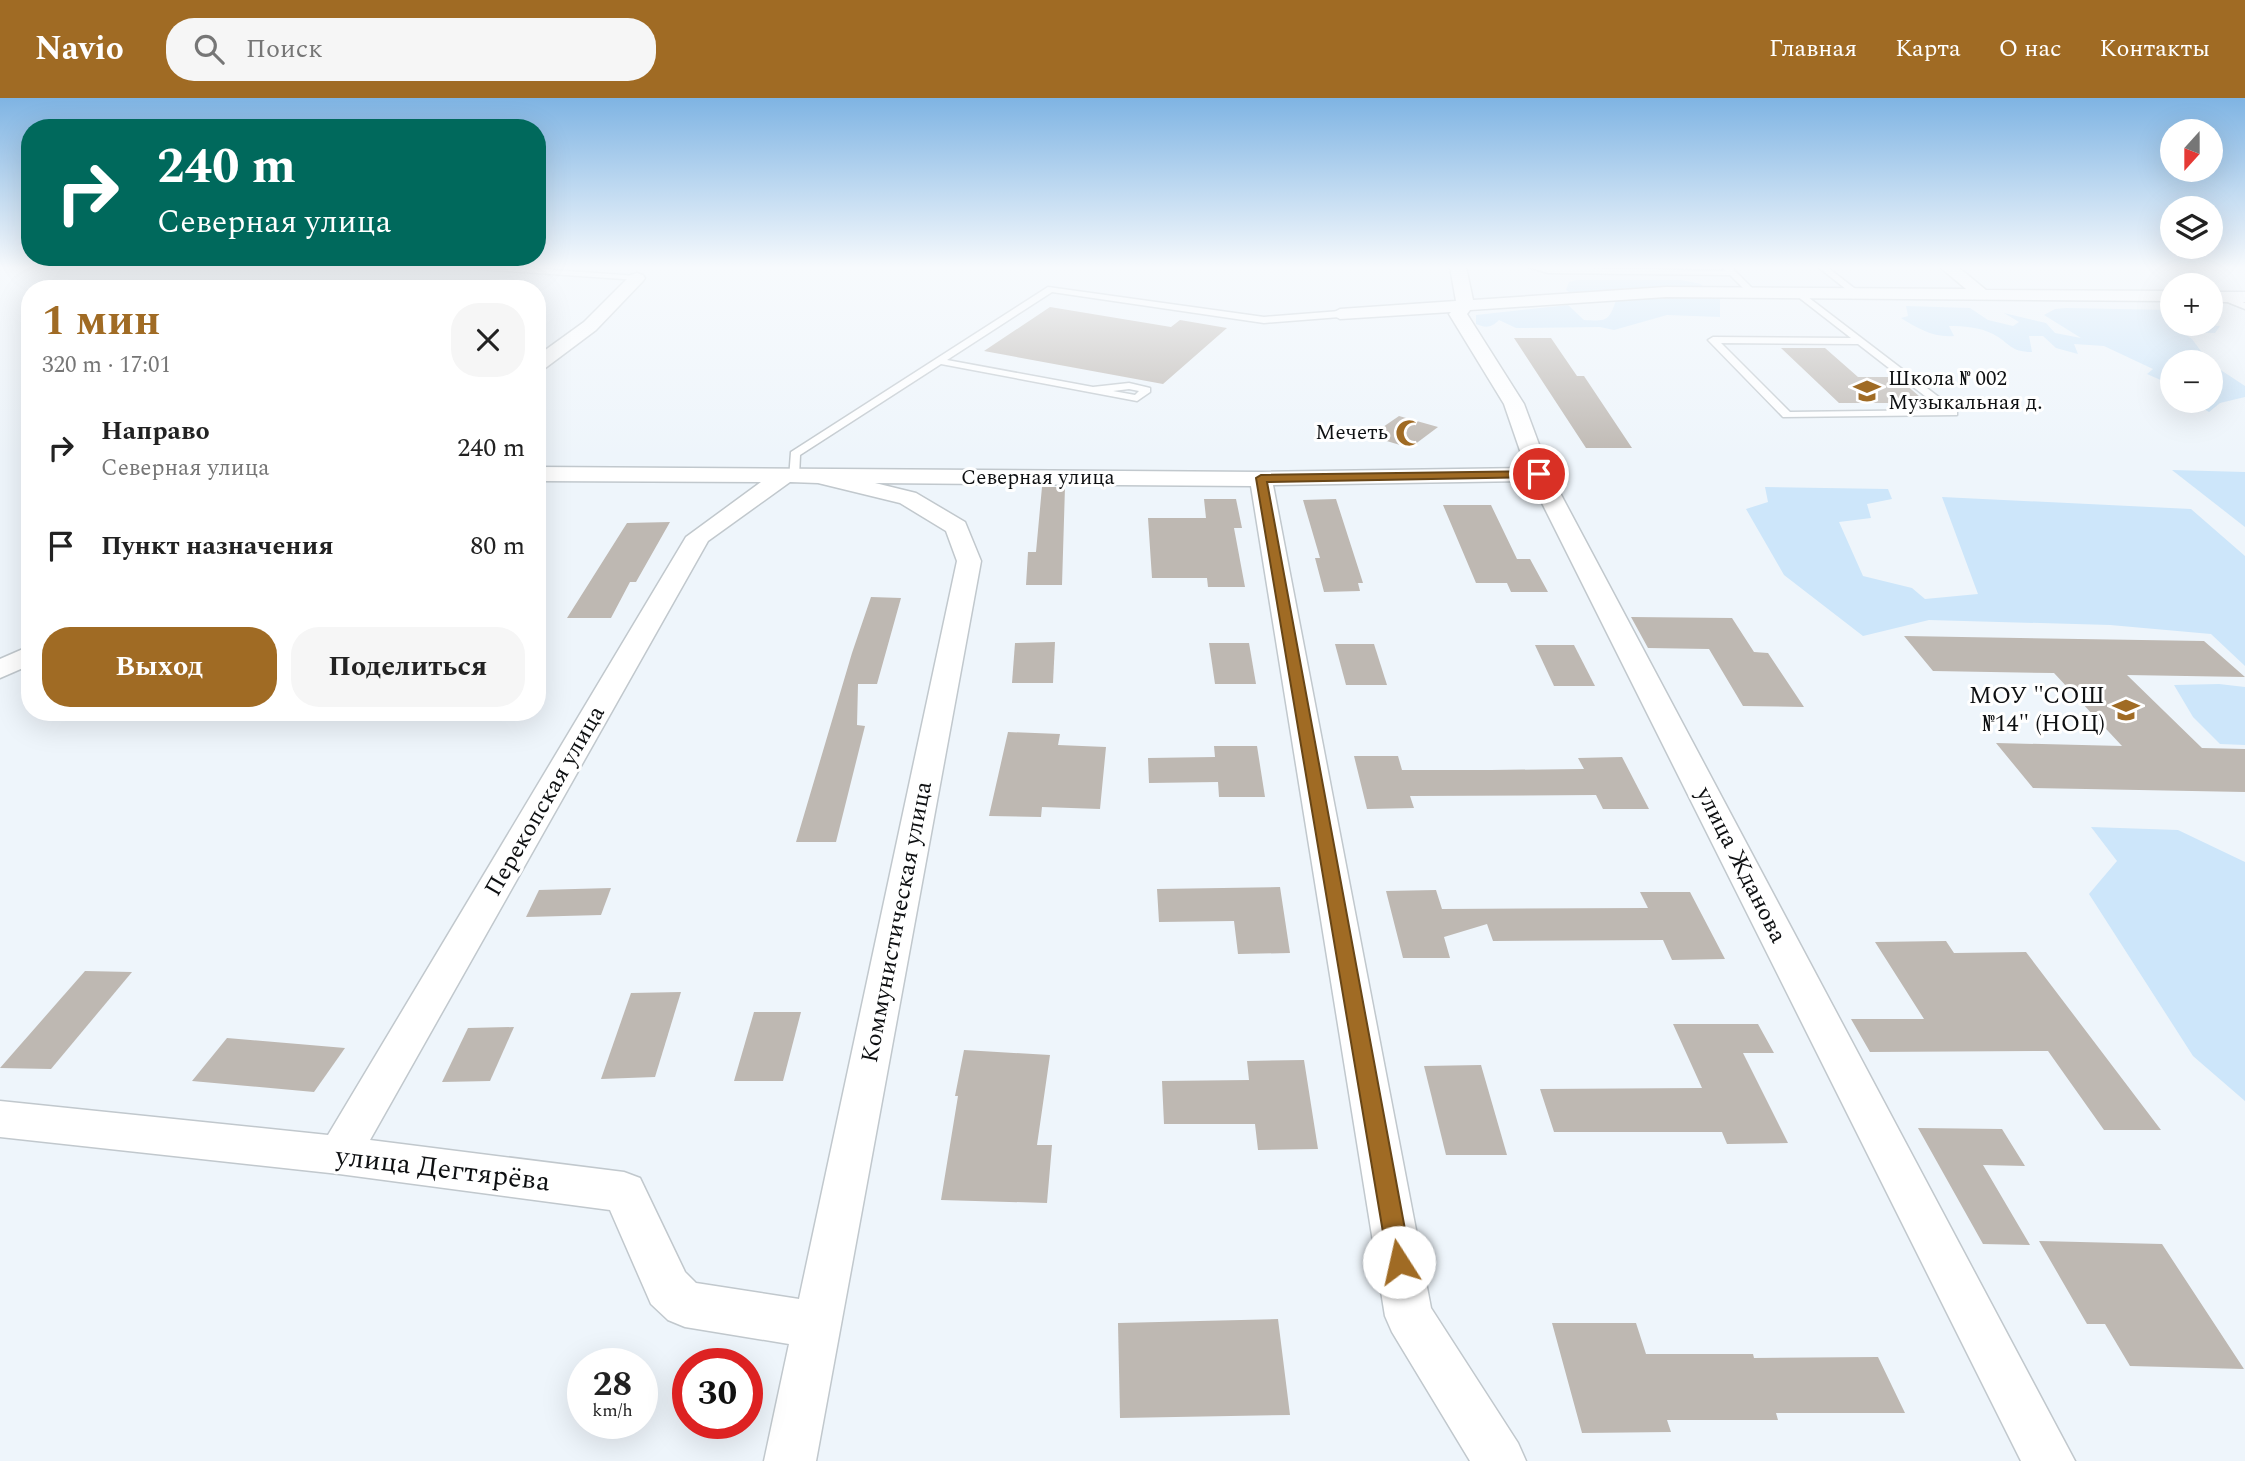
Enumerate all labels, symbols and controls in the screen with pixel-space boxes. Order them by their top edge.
search box [166,18,656,81]
text: Navio [35,24,124,74]
text: Поиск [246,29,323,69]
icon: search [190,30,228,68]
text: Главная [1769,31,1857,67]
text: Карта [1895,31,1961,67]
text: О нас [1999,31,2062,67]
text: Контакты [2100,31,2210,67]
north arrow [2160,119,2222,182]
map controls [2160,119,2223,413]
text: 240 m [157,130,296,205]
icon: right [42,147,133,238]
button: layers [2160,196,2223,259]
text: Северная улица [157,198,391,247]
button: + [2160,273,2223,336]
text: 1 мин [42,290,160,353]
button: close [451,303,525,377]
text: 320 m · 17:01 [42,348,171,383]
button: − [2160,350,2223,413]
place label: Школа № 002 Музыкальная д. [1888,363,2042,419]
school or university icon: Школа № 002 Музыкальная д. [1852,376,1882,406]
text: Направо [101,411,210,451]
place label: Мечеть [1315,417,1388,449]
mosque icon: Мечеть [1394,418,1424,448]
text: 240 m [457,428,525,468]
icon: right [42,429,80,467]
pin [1509,444,1569,504]
text: Северная улица [101,451,269,486]
icon: arrive [1520,455,1558,493]
street label: Северная улица [961,462,1116,494]
text: Пункт назначения [101,526,334,566]
text: 80 m [470,526,525,566]
icon: arrive [42,527,80,565]
button: Выход [42,627,277,707]
button: Поделиться [291,627,525,707]
place label: МОУ "СОШ №14" (НОЦ) [1969,678,2105,742]
school or university icon: МОУ "СОШ №14" (НОЦ) [2111,695,2141,725]
street label: Перекопская улица [476,699,615,903]
street label: Коммунистическая улица [852,778,942,1066]
street label: улица Жданова [1686,780,1796,950]
street label: улица Дегтярёва [332,1134,553,1204]
position arrow [1362,1225,1436,1299]
speed limit sign: 30 [672,1348,763,1439]
text: 28 [593,1358,632,1411]
text: km/h [592,1397,633,1424]

